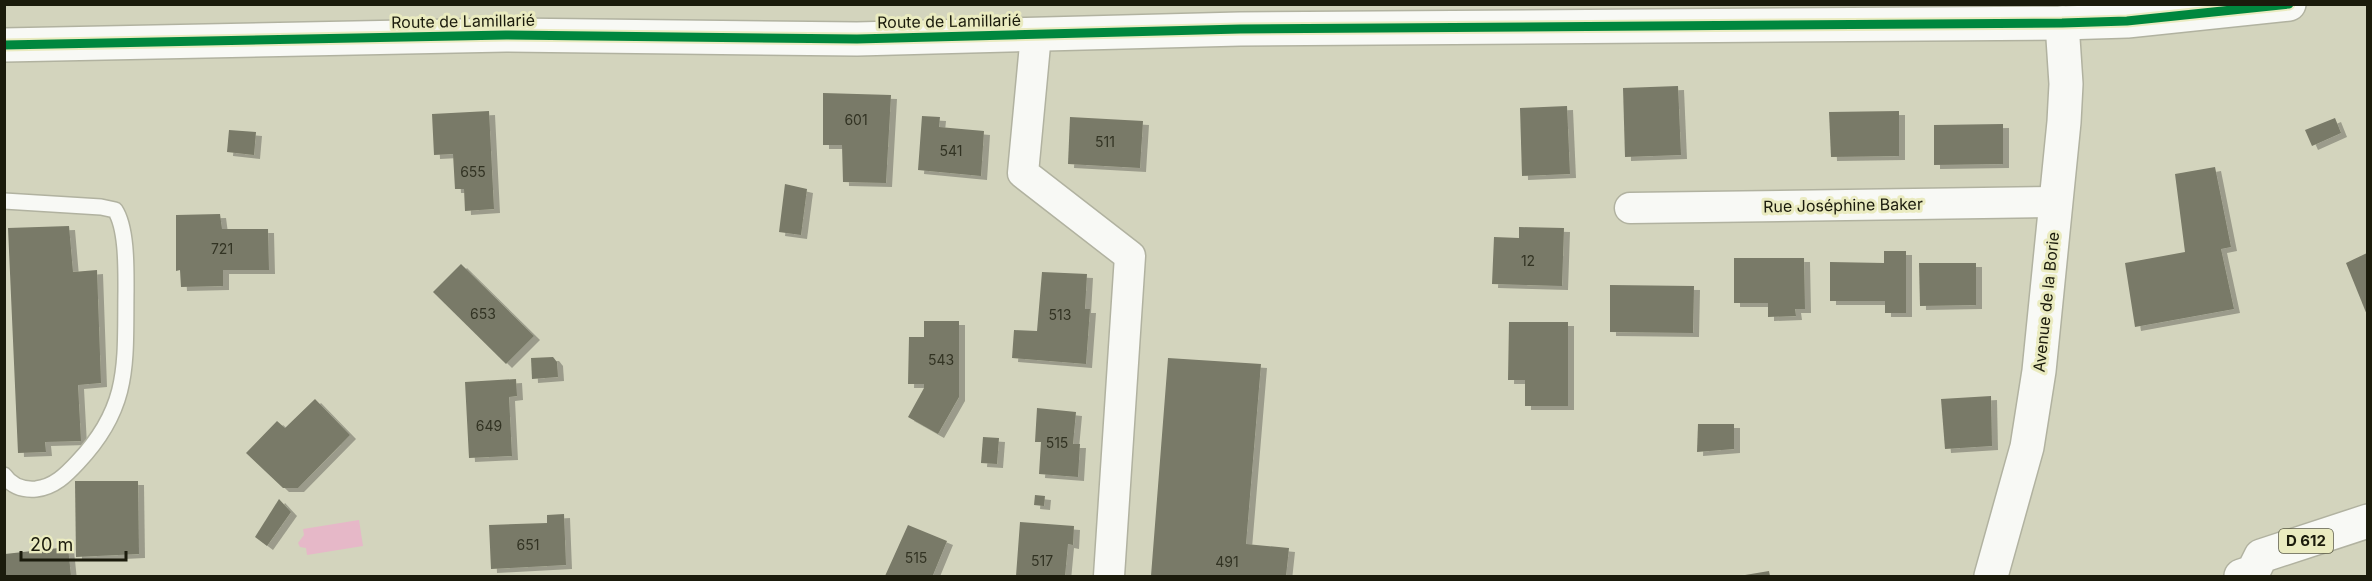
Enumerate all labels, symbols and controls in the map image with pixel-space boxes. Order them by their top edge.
street label: Route de Lamillarié [391,10,535,32]
street label: Route de Lamillarié [877,10,1021,32]
house number: 601 [844,111,868,128]
house number: 511 [1095,133,1115,150]
house number: 541 [940,142,962,159]
house number: 655 [460,163,486,180]
street label: Rue Joséphine Baker [1763,194,1923,216]
street label: Avenue de la Borie [2029,231,2063,373]
house number: 721 [211,240,233,257]
house number: 12 [1521,252,1535,269]
house number: 653 [470,305,496,322]
house number: 513 [1049,306,1071,323]
house number: 543 [928,351,954,368]
house number: 649 [476,417,502,434]
house number: 515 [1046,434,1068,451]
scale bar [21,524,126,562]
road number: D 612 [2279,529,2333,553]
text: 20 m [30,534,73,555]
house number: 651 [517,536,539,553]
house number: 515 [905,549,927,566]
house number: 517 [1031,552,1053,569]
house number: 491 [1215,553,1239,570]

